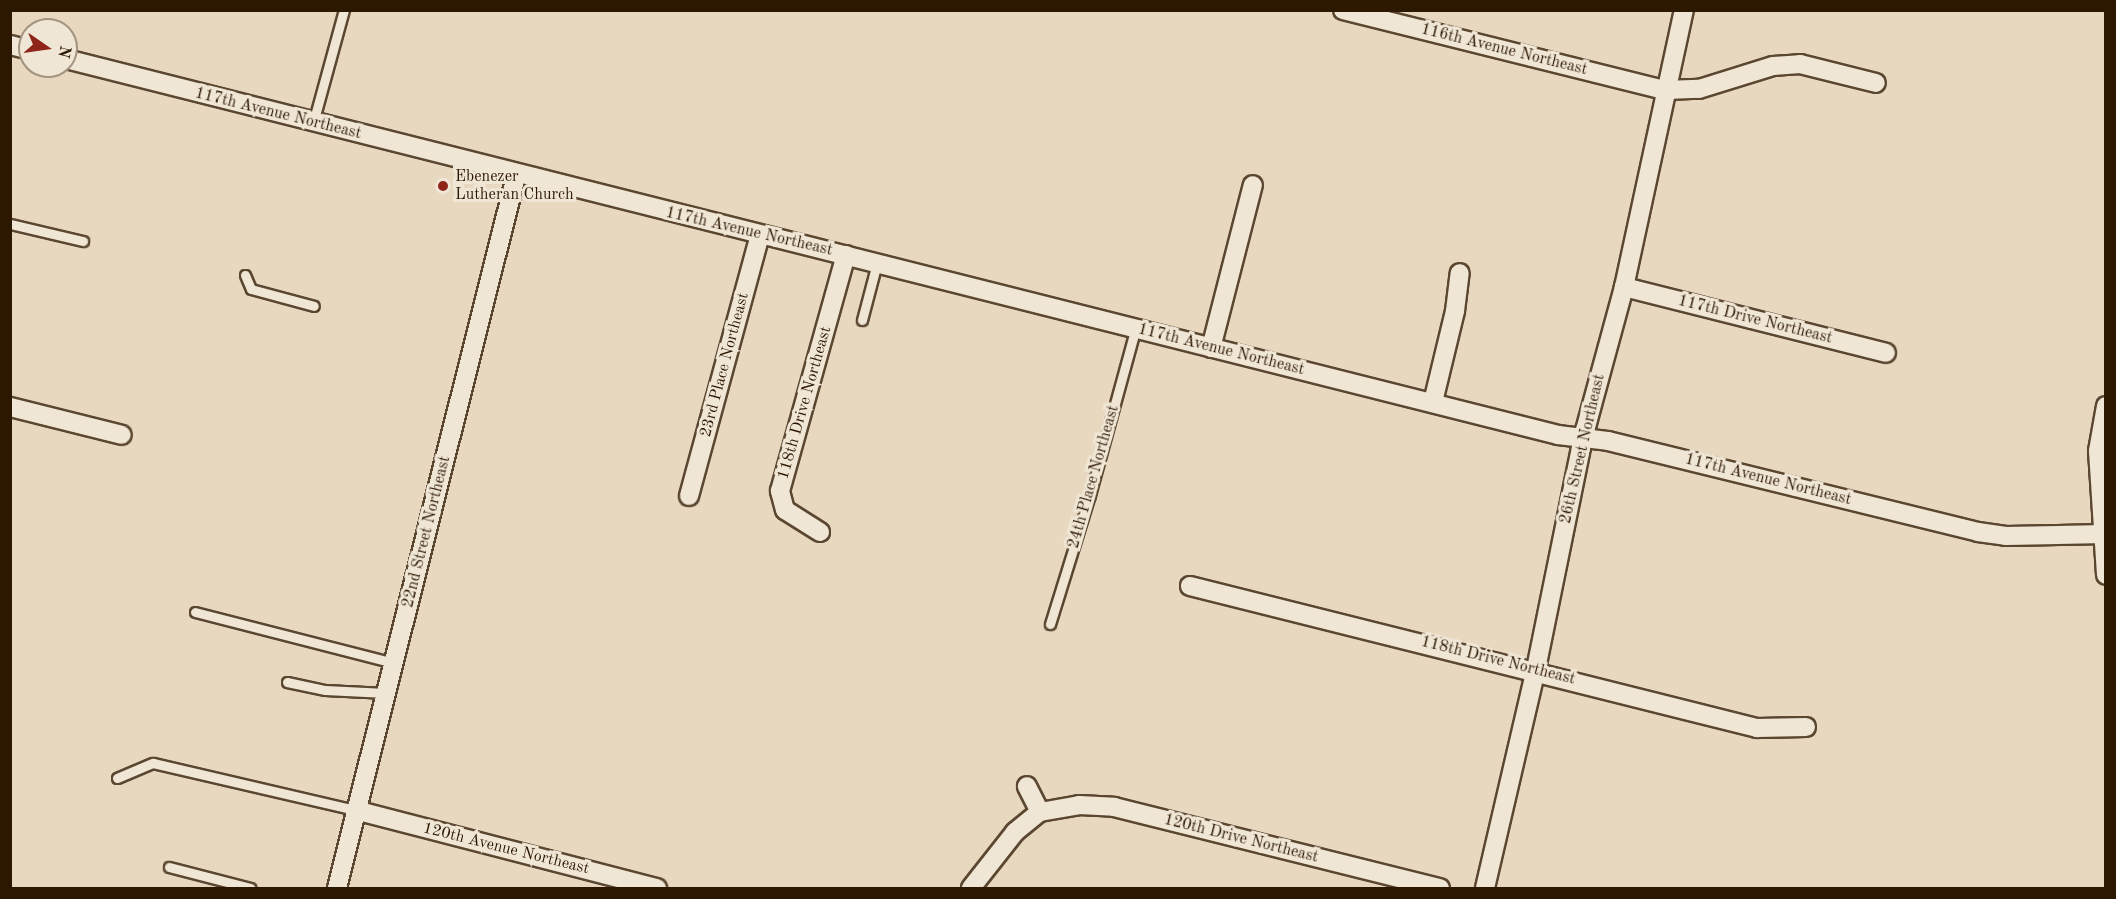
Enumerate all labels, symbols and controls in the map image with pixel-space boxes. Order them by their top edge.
north arrow [18,18,78,78]
street label: 116th Avenue Northeast [1419,20,1589,80]
text: N [54,44,73,59]
street label: 117th Avenue Northeast [193,84,363,144]
place label: Ebenezer Lutheran Church [455,167,574,205]
marker: Ebenezer Lutheran Church [436,179,450,193]
street label: 117th Avenue Northeast [664,203,834,261]
street label: 23rd Place Northeast [696,291,754,439]
street label: 117th Drive Northeast [1676,292,1834,348]
street label: 117th Avenue Northeast [1136,320,1306,380]
street label: 118th Drive Northeast [774,324,836,482]
street label: 26th Street Northeast [1556,372,1610,526]
street label: 24th Place Northeast [1064,403,1124,551]
street label: 117th Avenue Northeast [1683,450,1853,510]
street label: 22nd Street Northeast [399,454,455,610]
street label: 118th Drive Northeast [1419,633,1577,689]
street label: 120th Drive Northeast [1162,811,1320,867]
street label: 120th Avenue Northeast [421,819,591,879]

